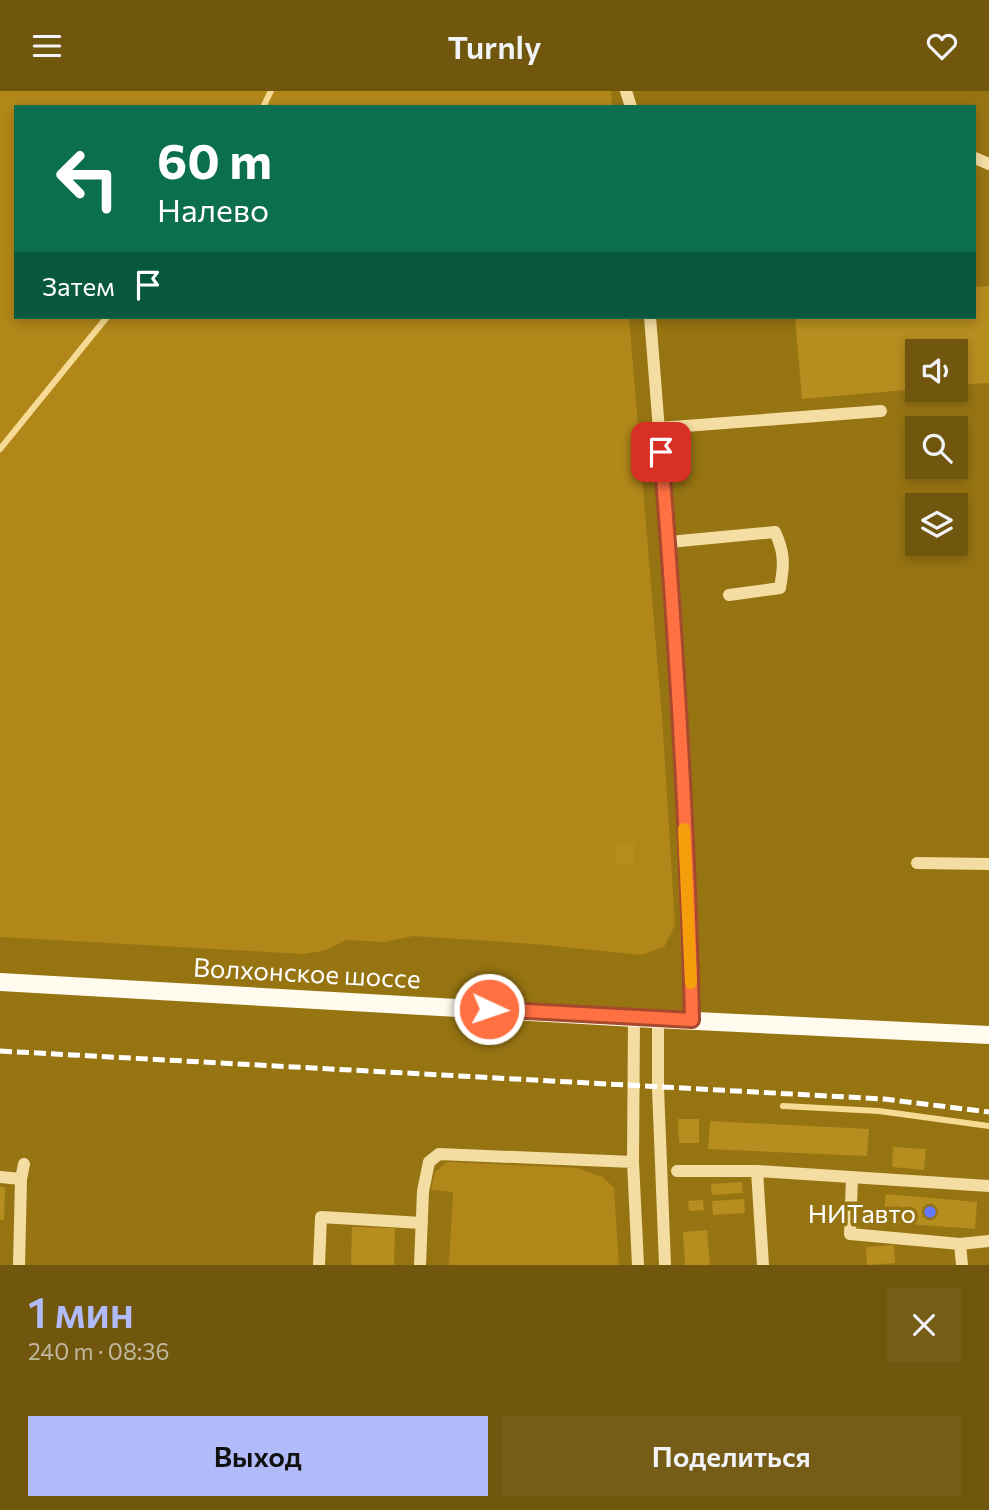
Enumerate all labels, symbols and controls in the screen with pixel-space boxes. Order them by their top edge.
text: Turnly [448,26,541,66]
icon: menu [28,27,66,65]
icon: heart [923,27,961,65]
text: 60 m [157,129,272,189]
icon: left [42,133,133,224]
text: Налево [157,189,269,229]
icon: arrive [129,266,167,304]
text: Затем [42,270,115,301]
map controls [905,339,968,556]
button: sound [905,339,968,402]
button: search [905,416,968,479]
pin [631,422,691,482]
icon: arrive [642,433,680,471]
button: layers [905,493,968,556]
street label: Волхонское шоссе [192,951,422,993]
position arrow [452,972,526,1046]
place label: НИТавто [808,1197,916,1228]
marker: НИТавто [922,1204,938,1220]
text: 1 мин [28,1285,134,1337]
button: close [887,1288,961,1362]
text: 240 m · 08:36 [28,1337,169,1365]
button: Выход [28,1416,488,1496]
button: Поделиться [502,1416,961,1496]

